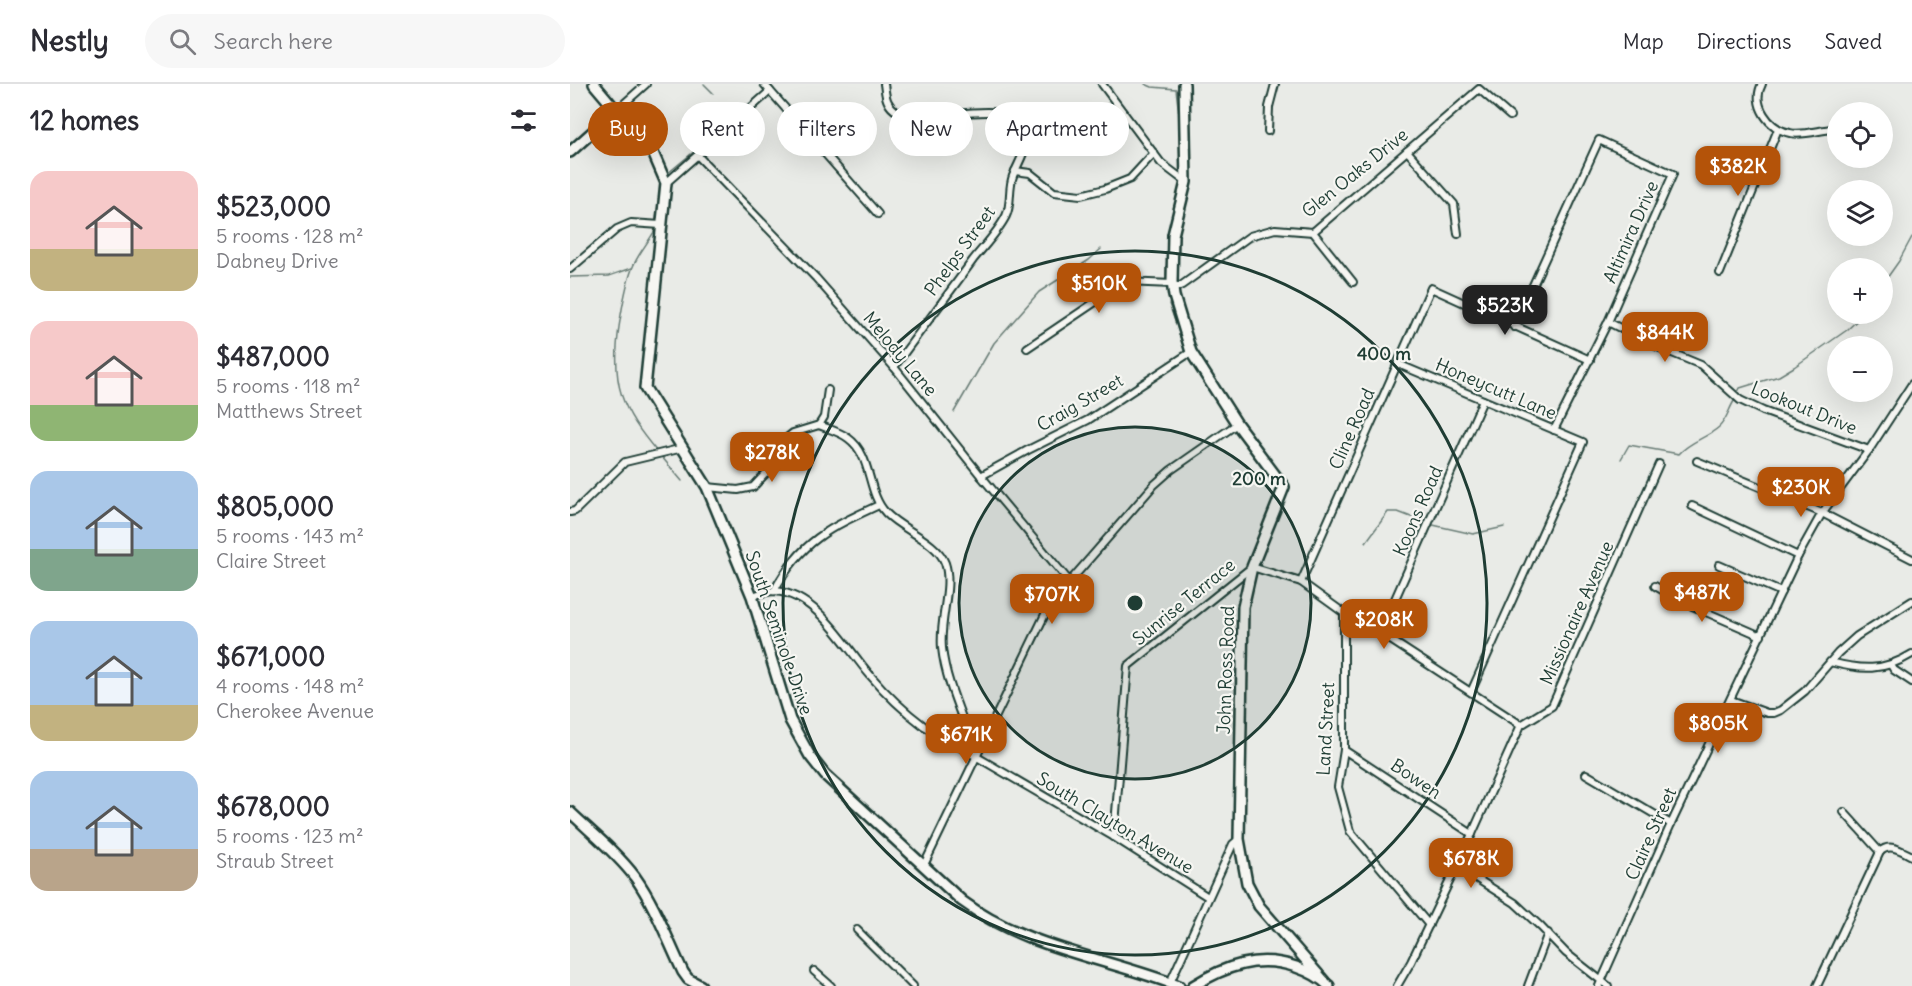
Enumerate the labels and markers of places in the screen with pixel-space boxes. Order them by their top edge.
pin: $382K [1696,146,1780,197]
pin: $510K [1057,263,1141,314]
pin: $523K [1463,285,1547,336]
pin: $844K [1623,312,1707,363]
pin: $278K [730,432,814,483]
pin: $230K [1759,467,1843,518]
pin: $487K [1660,572,1744,623]
pin: $707K [1010,574,1094,625]
centre of rings [1125,593,1145,613]
pin: $208K [1342,599,1426,650]
pin: $805K [1676,703,1760,754]
pin: $671K [924,714,1008,765]
pin: $678K [1429,838,1513,889]

